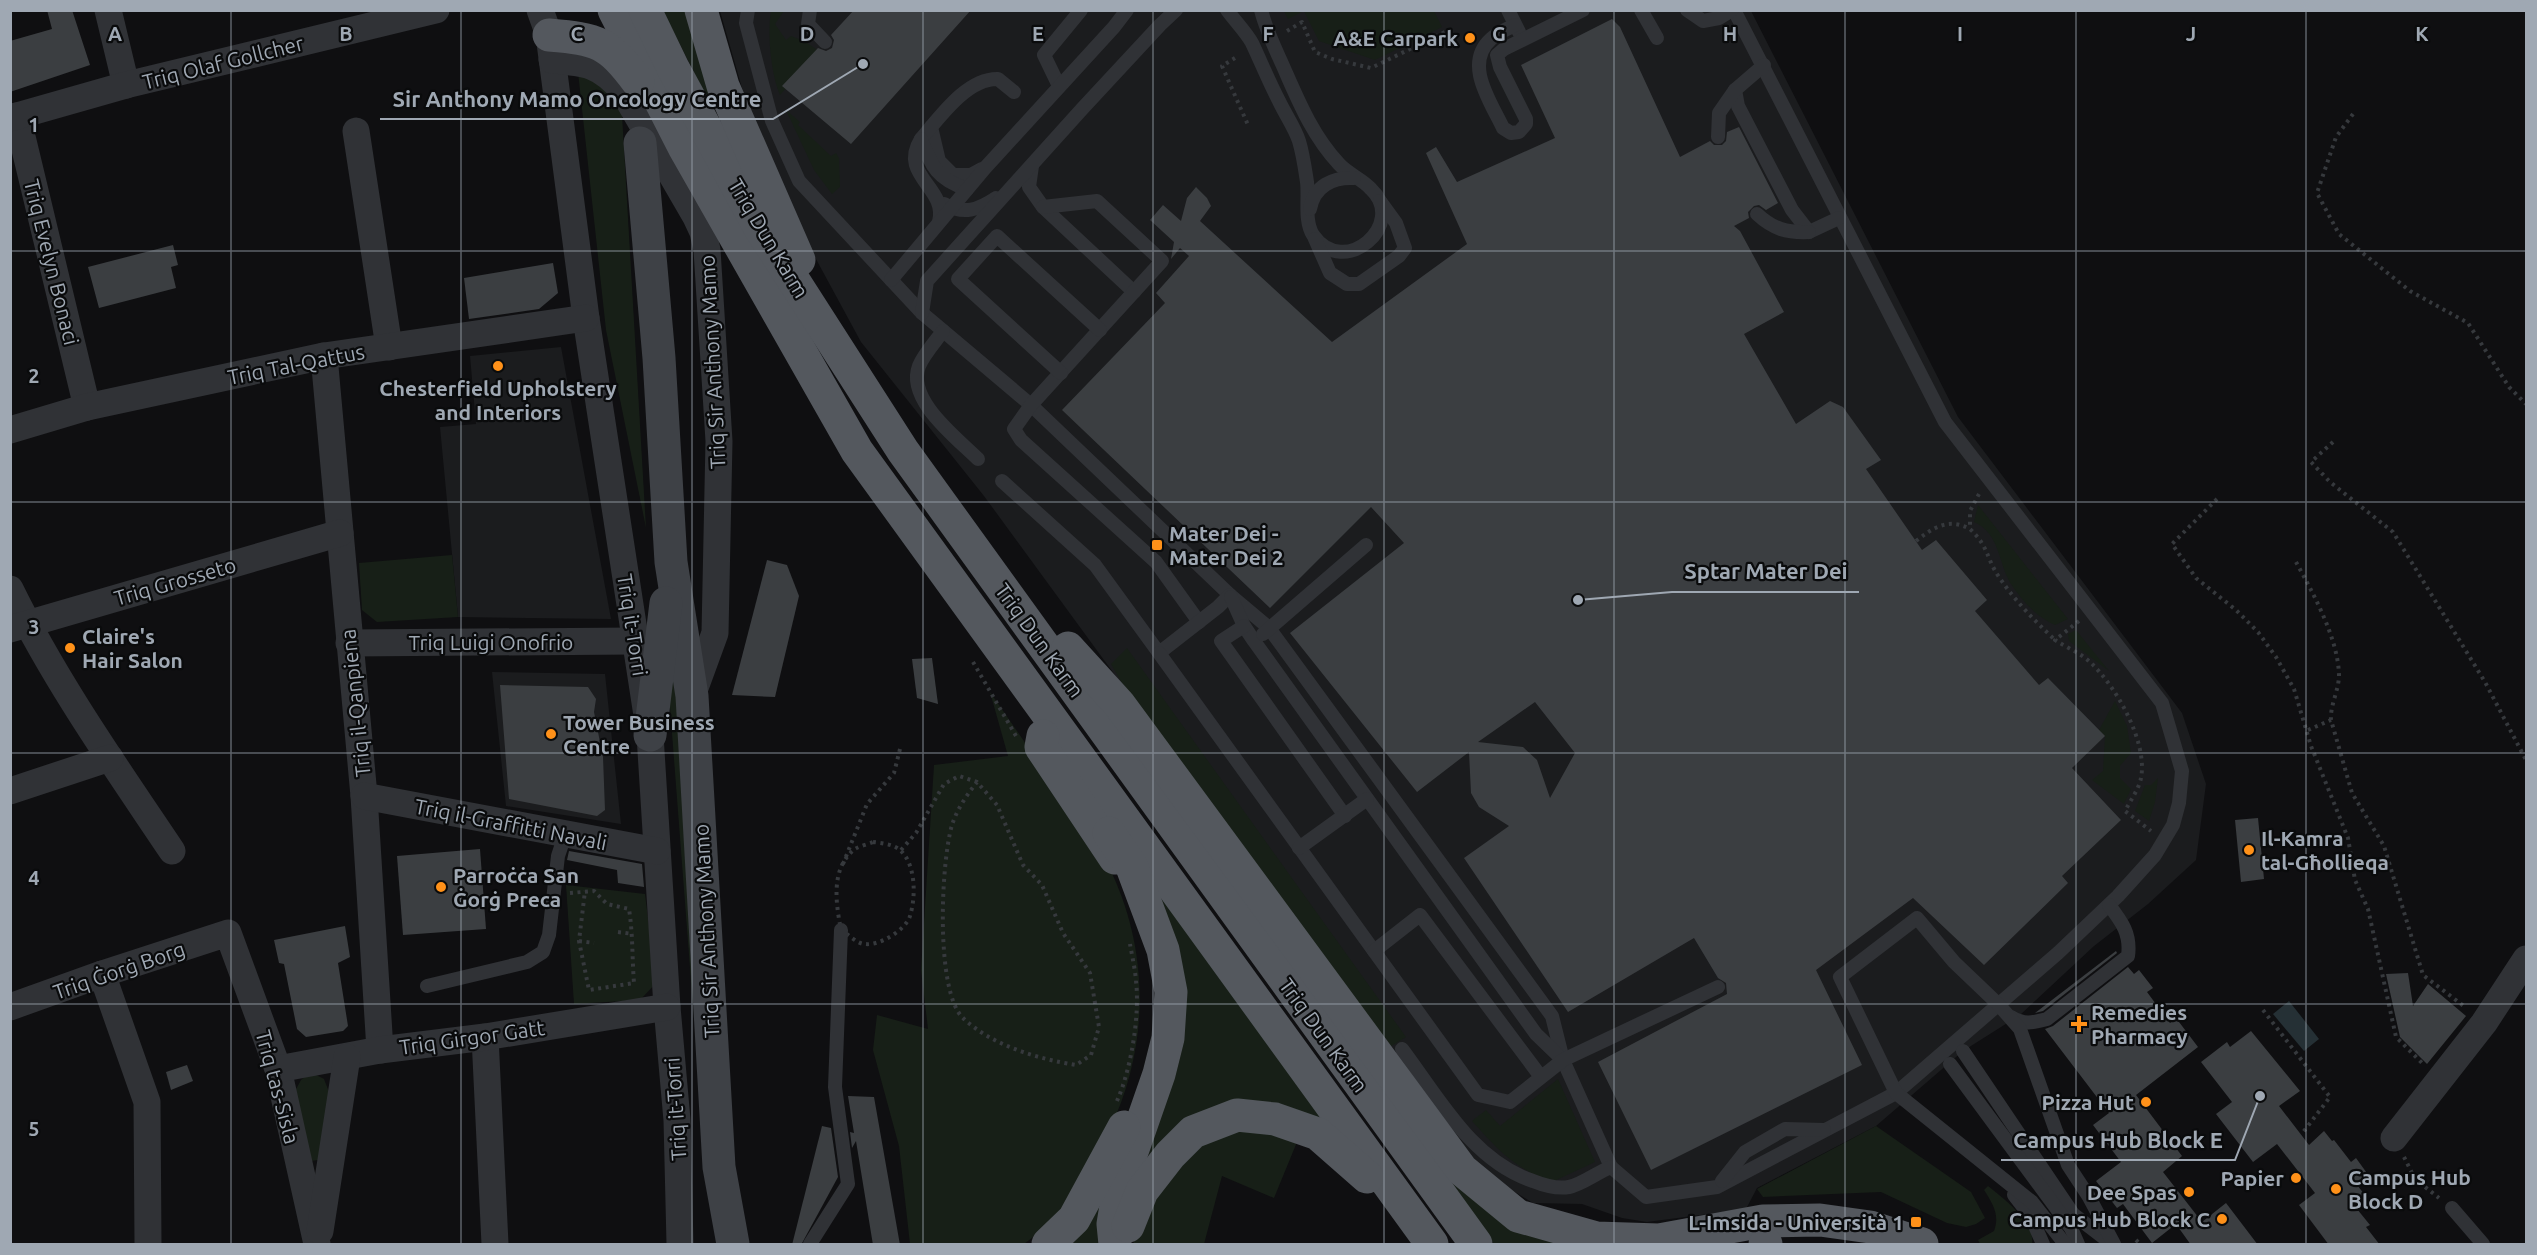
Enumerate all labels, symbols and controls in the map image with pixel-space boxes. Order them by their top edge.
text: A [108,22,122,45]
text: B [339,22,353,45]
text: C [571,22,584,45]
text: D [800,22,814,45]
text: E [1032,22,1044,45]
text: F [1262,22,1274,45]
text: G [1492,22,1506,45]
text: H [1723,22,1737,45]
text: I [1957,22,1963,45]
text: J [2186,22,2196,45]
text: K [2415,22,2429,45]
place label: A&E Carpark [1333,26,1458,50]
street label: Triq Olaf Gollcher [140,30,306,94]
marker: A&E Carpark [1463,31,1477,45]
callout: Sir Anthony Mamo Oncology Centre [380,79,773,119]
text: Sir Anthony Mamo Oncology Centre [393,86,761,111]
text: 1 [28,113,40,136]
street label: Triq Dun Karm [724,174,814,302]
street label: Triq Evelyn Bonaci [20,177,84,347]
street label: Triq Sir Anthony Mamo [694,254,730,470]
street label: Triq Tal-Qattus [225,339,367,389]
marker: Chesterfield Upholstery and Interiors [491,359,505,373]
text: 2 [28,364,40,387]
place label: Chesterfield Upholstery and Interiors [379,376,617,424]
place label: Mater Dei - Mater Dei 2 [1169,521,1284,569]
marker: Mater Dei - Mater Dei 2 [1150,538,1164,552]
street label: Triq Grosseto [111,552,239,610]
callout: Sptar Mater Dei [1672,552,1859,592]
text: Sptar Mater Dei [1684,558,1848,583]
street label: Triq it-Torri [613,572,653,678]
street label: Triq Dun Karm [991,579,1089,701]
text: 3 [28,615,40,638]
place label: Claire's Hair Salon [82,624,183,672]
street label: Triq il-Qanpiena [335,628,375,778]
street label: Triq Luigi Onofrio [409,630,573,654]
marker: Claire's Hair Salon [63,641,77,655]
place label: Tower Business Centre [563,710,715,758]
marker: Tower Business Centre [544,727,558,741]
street label: Triq il-Graffitti Navali [413,794,609,854]
street label: Triq Sir Anthony Mamo [688,823,724,1039]
place label: Il-Kamra tal-Għollieqa [2261,826,2389,874]
marker: Il-Kamra tal-Għollieqa [2242,843,2256,857]
place label: Parroċċa San Ġorġ Preca [453,863,579,911]
text: 4 [28,866,40,889]
marker: Parroċċa San Ġorġ Preca [434,880,448,894]
street label: Triq Ġorġ Borg [50,936,188,1004]
street label: Triq Dun Karm [1275,974,1373,1096]
place label: Remedies Pharmacy [2091,1000,2188,1048]
street label: Triq Girgor Gatt [398,1015,546,1059]
marker: Remedies Pharmacy [2072,1017,2086,1031]
street label: Triq tas-Sisla [251,1027,305,1147]
street label: Triq it-Torri [659,1057,691,1161]
place label: Pizza Hut [2042,1090,2134,1114]
marker: Pizza Hut [2139,1095,2153,1109]
text: 5 [28,1117,40,1140]
callout: Campus Hub Block E [2001,1120,2235,1160]
text: Campus Hub Block E [2013,1127,2223,1152]
place label: Campus Hub Block D [2348,1165,2471,1213]
place label: Papier [2221,1166,2284,1190]
marker: Papier [2289,1171,2303,1185]
place label: Dee Spas [2087,1180,2177,1204]
marker: Campus Hub Block D [2329,1182,2343,1196]
marker: Dee Spas [2182,1185,2196,1199]
place label: Campus Hub Block C [2009,1207,2210,1231]
place label: L-Imsida - Università 1 [1688,1210,1904,1234]
marker: Campus Hub Block C [2215,1212,2229,1226]
marker: L-Imsida - Università 1 [1909,1215,1923,1229]

